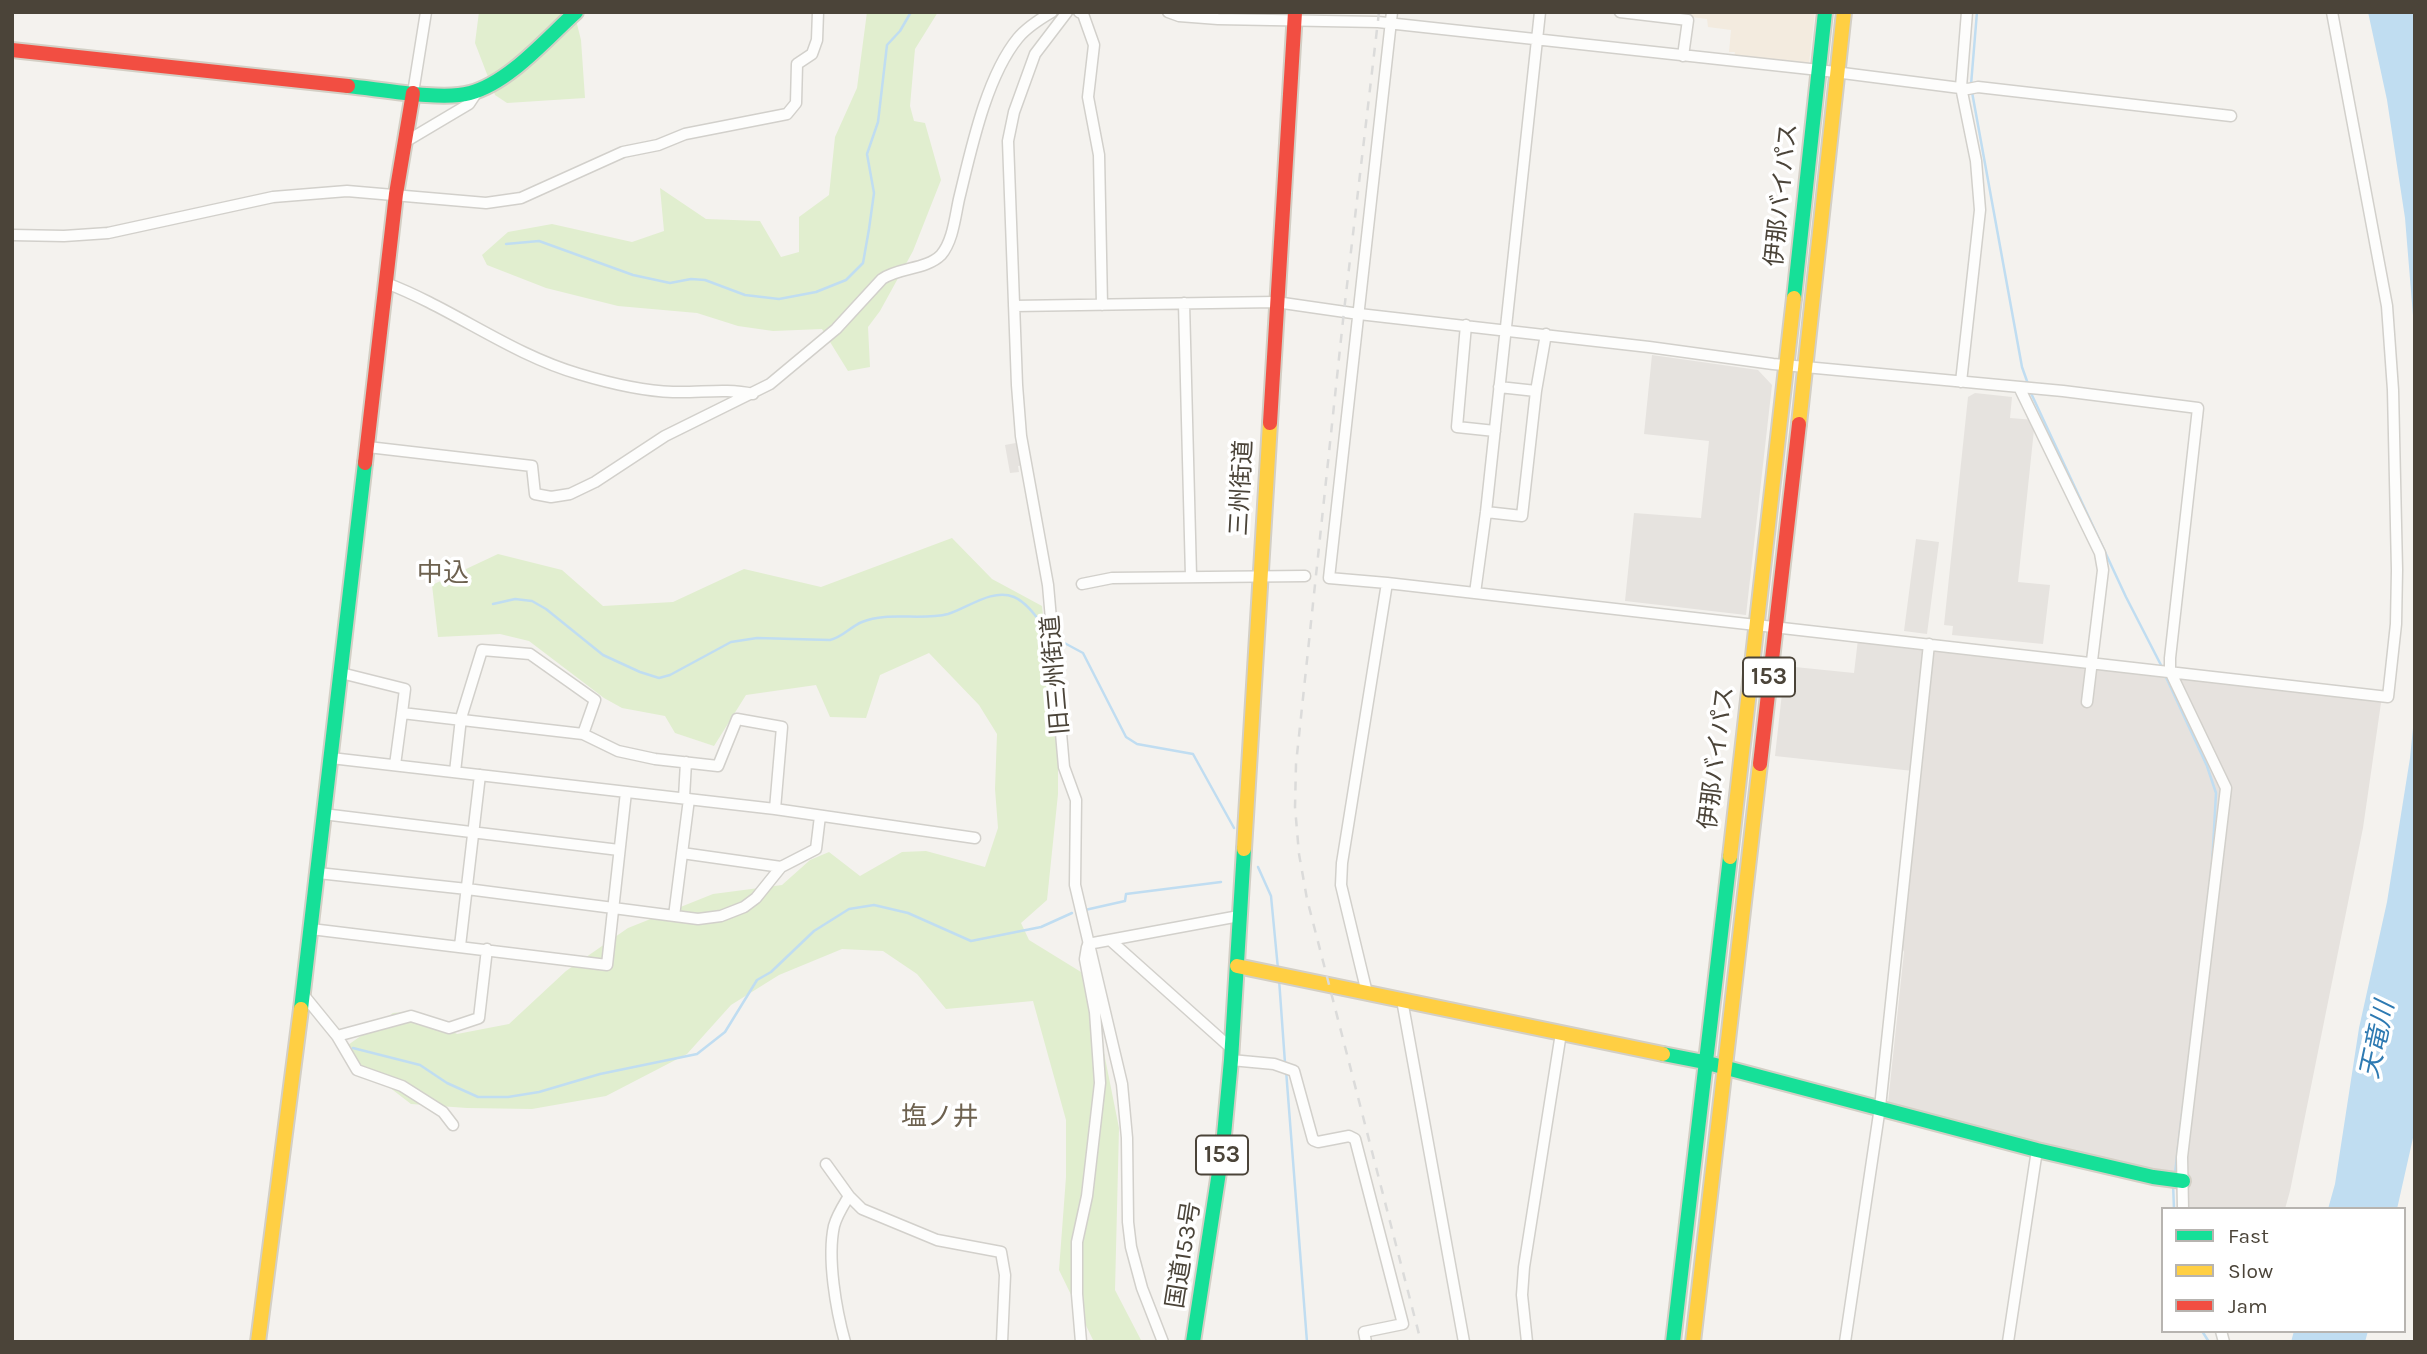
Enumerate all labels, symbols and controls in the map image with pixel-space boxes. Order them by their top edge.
street label: 伊那バイパス [1760,122,1804,268]
street label: 三州街道 [1225,439,1259,537]
district label: 中込 [417,558,469,590]
street label: 旧三州街道 [1036,614,1076,736]
road number: 153 [1743,657,1795,696]
street label: 伊那バイパス [1694,685,1740,831]
water label: 天竜川 [2355,999,2401,1081]
district label: 塩ノ井 [901,1102,979,1134]
road number: 153 [1196,1136,1248,1174]
street label: 国道153号 [1161,1200,1207,1310]
legend [2161,1207,2406,1333]
text: Fast [2228,1224,2269,1248]
text: Slow [2228,1259,2273,1283]
text: Jam [2228,1294,2268,1318]

